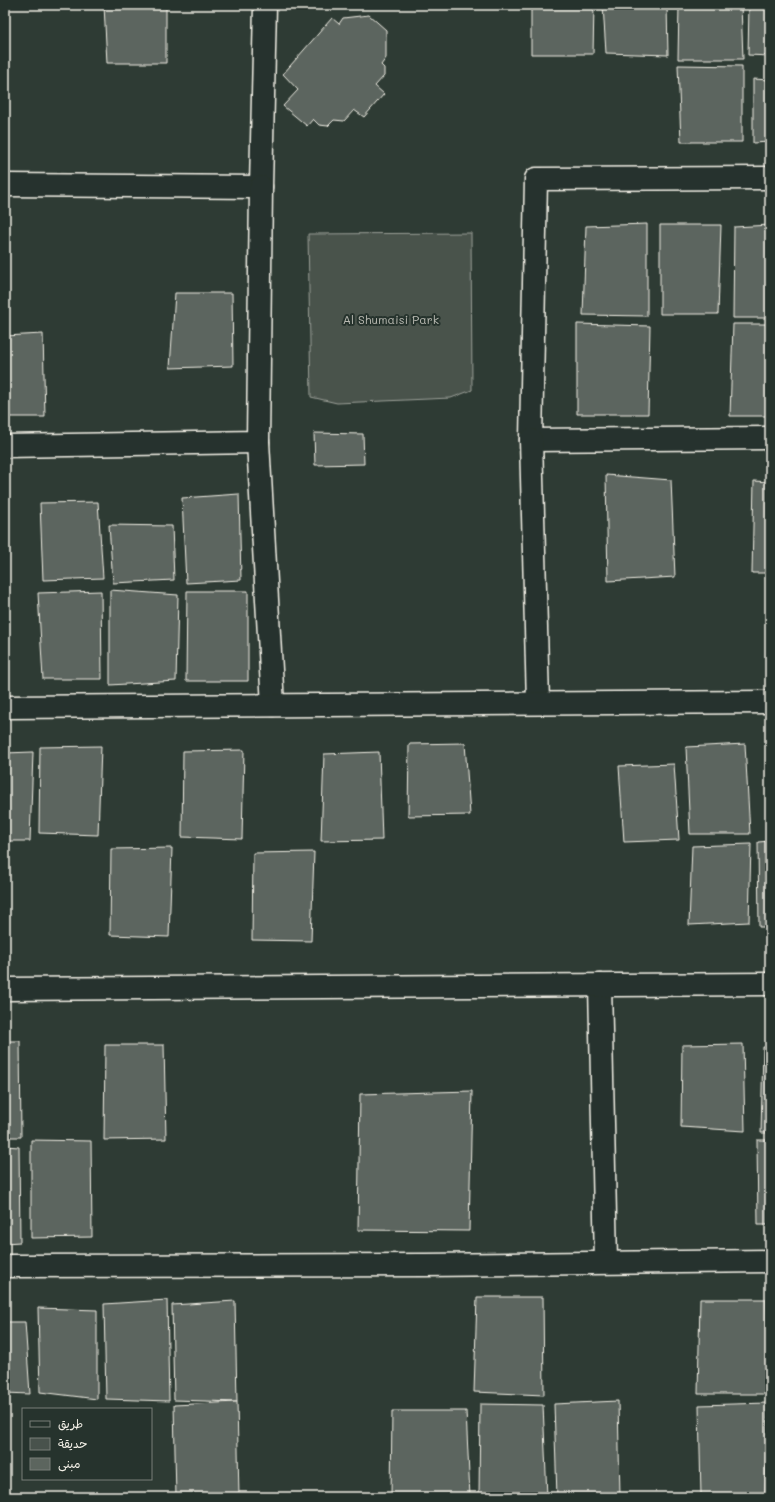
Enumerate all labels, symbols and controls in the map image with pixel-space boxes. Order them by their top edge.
park label: Al Shumaisi Park [343,311,439,327]
legend [22,1408,152,1480]
text: طريق [58,1415,83,1431]
text: حديقة [58,1435,87,1451]
text: مبنى [58,1455,81,1472]

